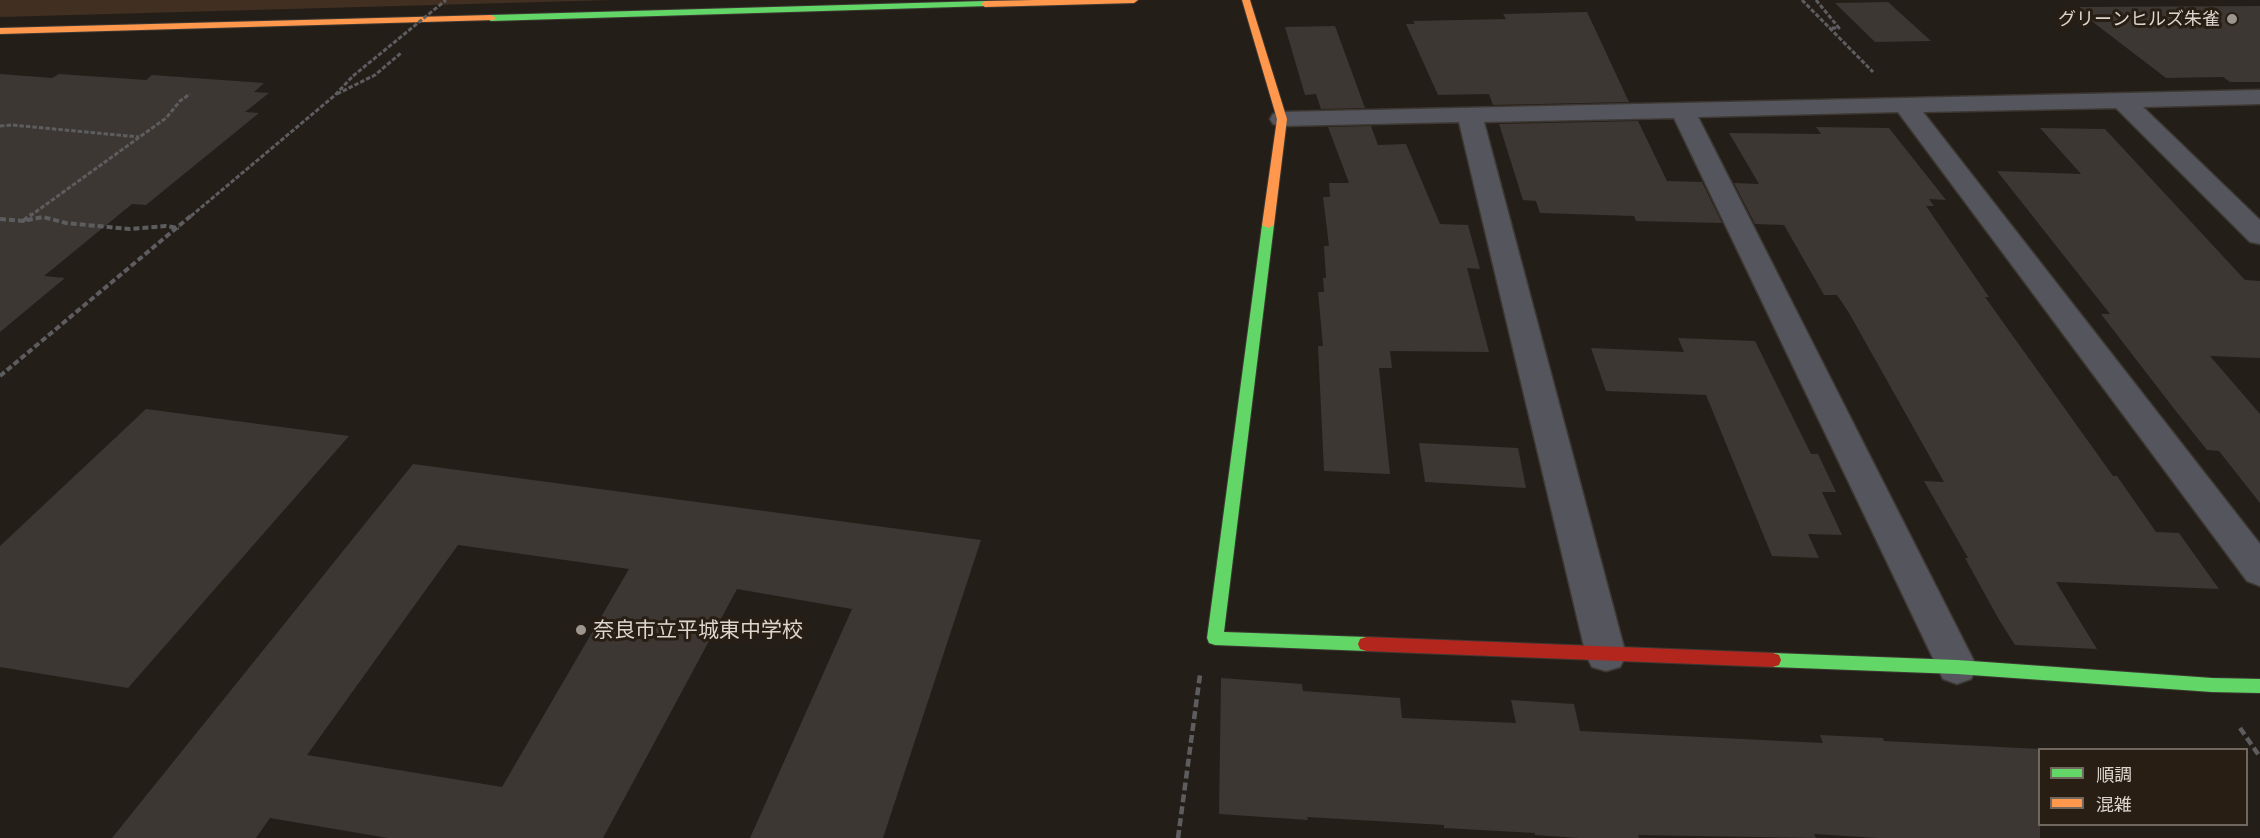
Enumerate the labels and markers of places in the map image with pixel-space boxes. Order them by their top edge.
place label: グリーンヒルズ朱雀 [2058,8,2220,30]
marker: グリーンヒルズ朱雀 [2225,12,2239,26]
place label: 奈良市立平城東中学校 [593,617,803,643]
marker: 奈良市立平城東中学校 [574,623,588,637]

